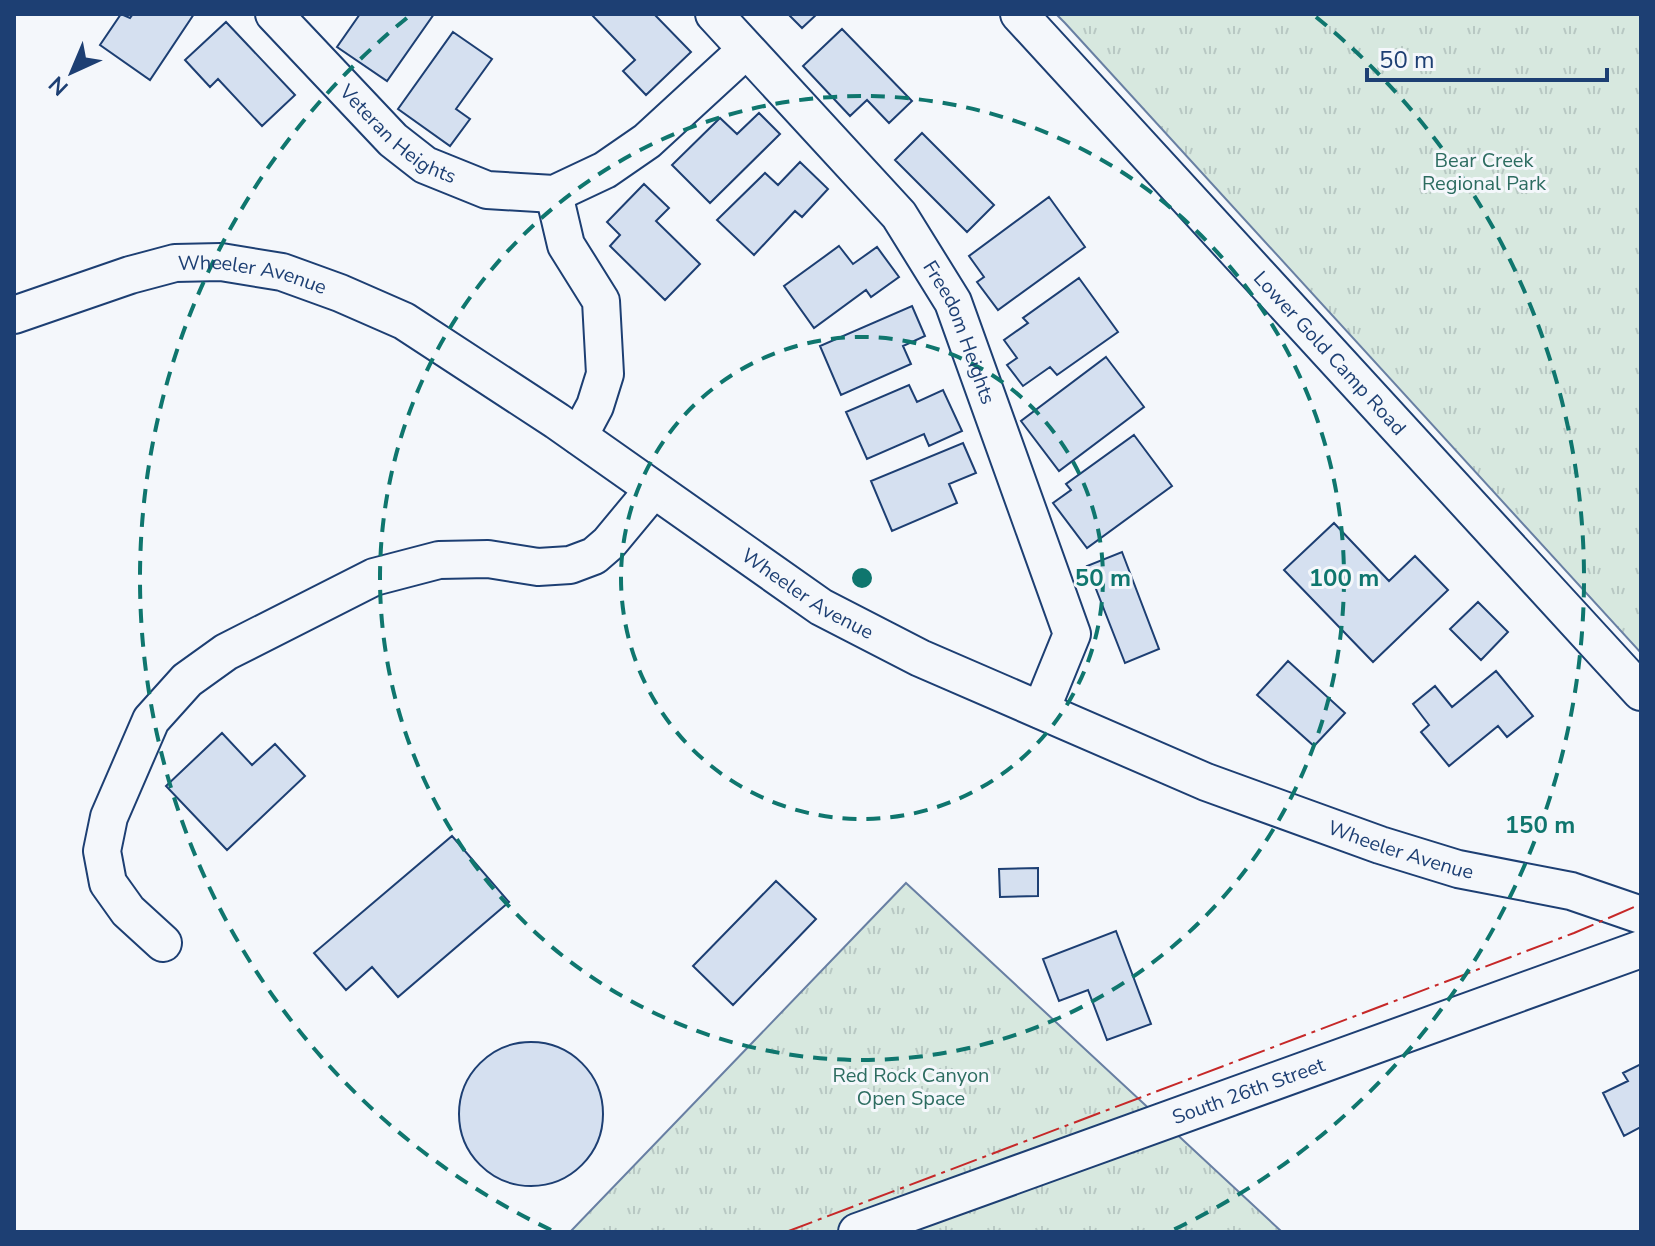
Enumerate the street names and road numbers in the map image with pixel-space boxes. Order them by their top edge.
street label: Veteran Heights [333,78,460,190]
street label: Wheeler Avenue [178,249,330,301]
street label: Freedom Heights [916,255,1002,408]
street label: Lower Gold Camp Road [1247,265,1412,441]
street label: Wheeler Avenue [736,542,878,646]
street label: Wheeler Avenue [1324,814,1476,886]
street label: South 26th Street [1168,1051,1329,1131]

